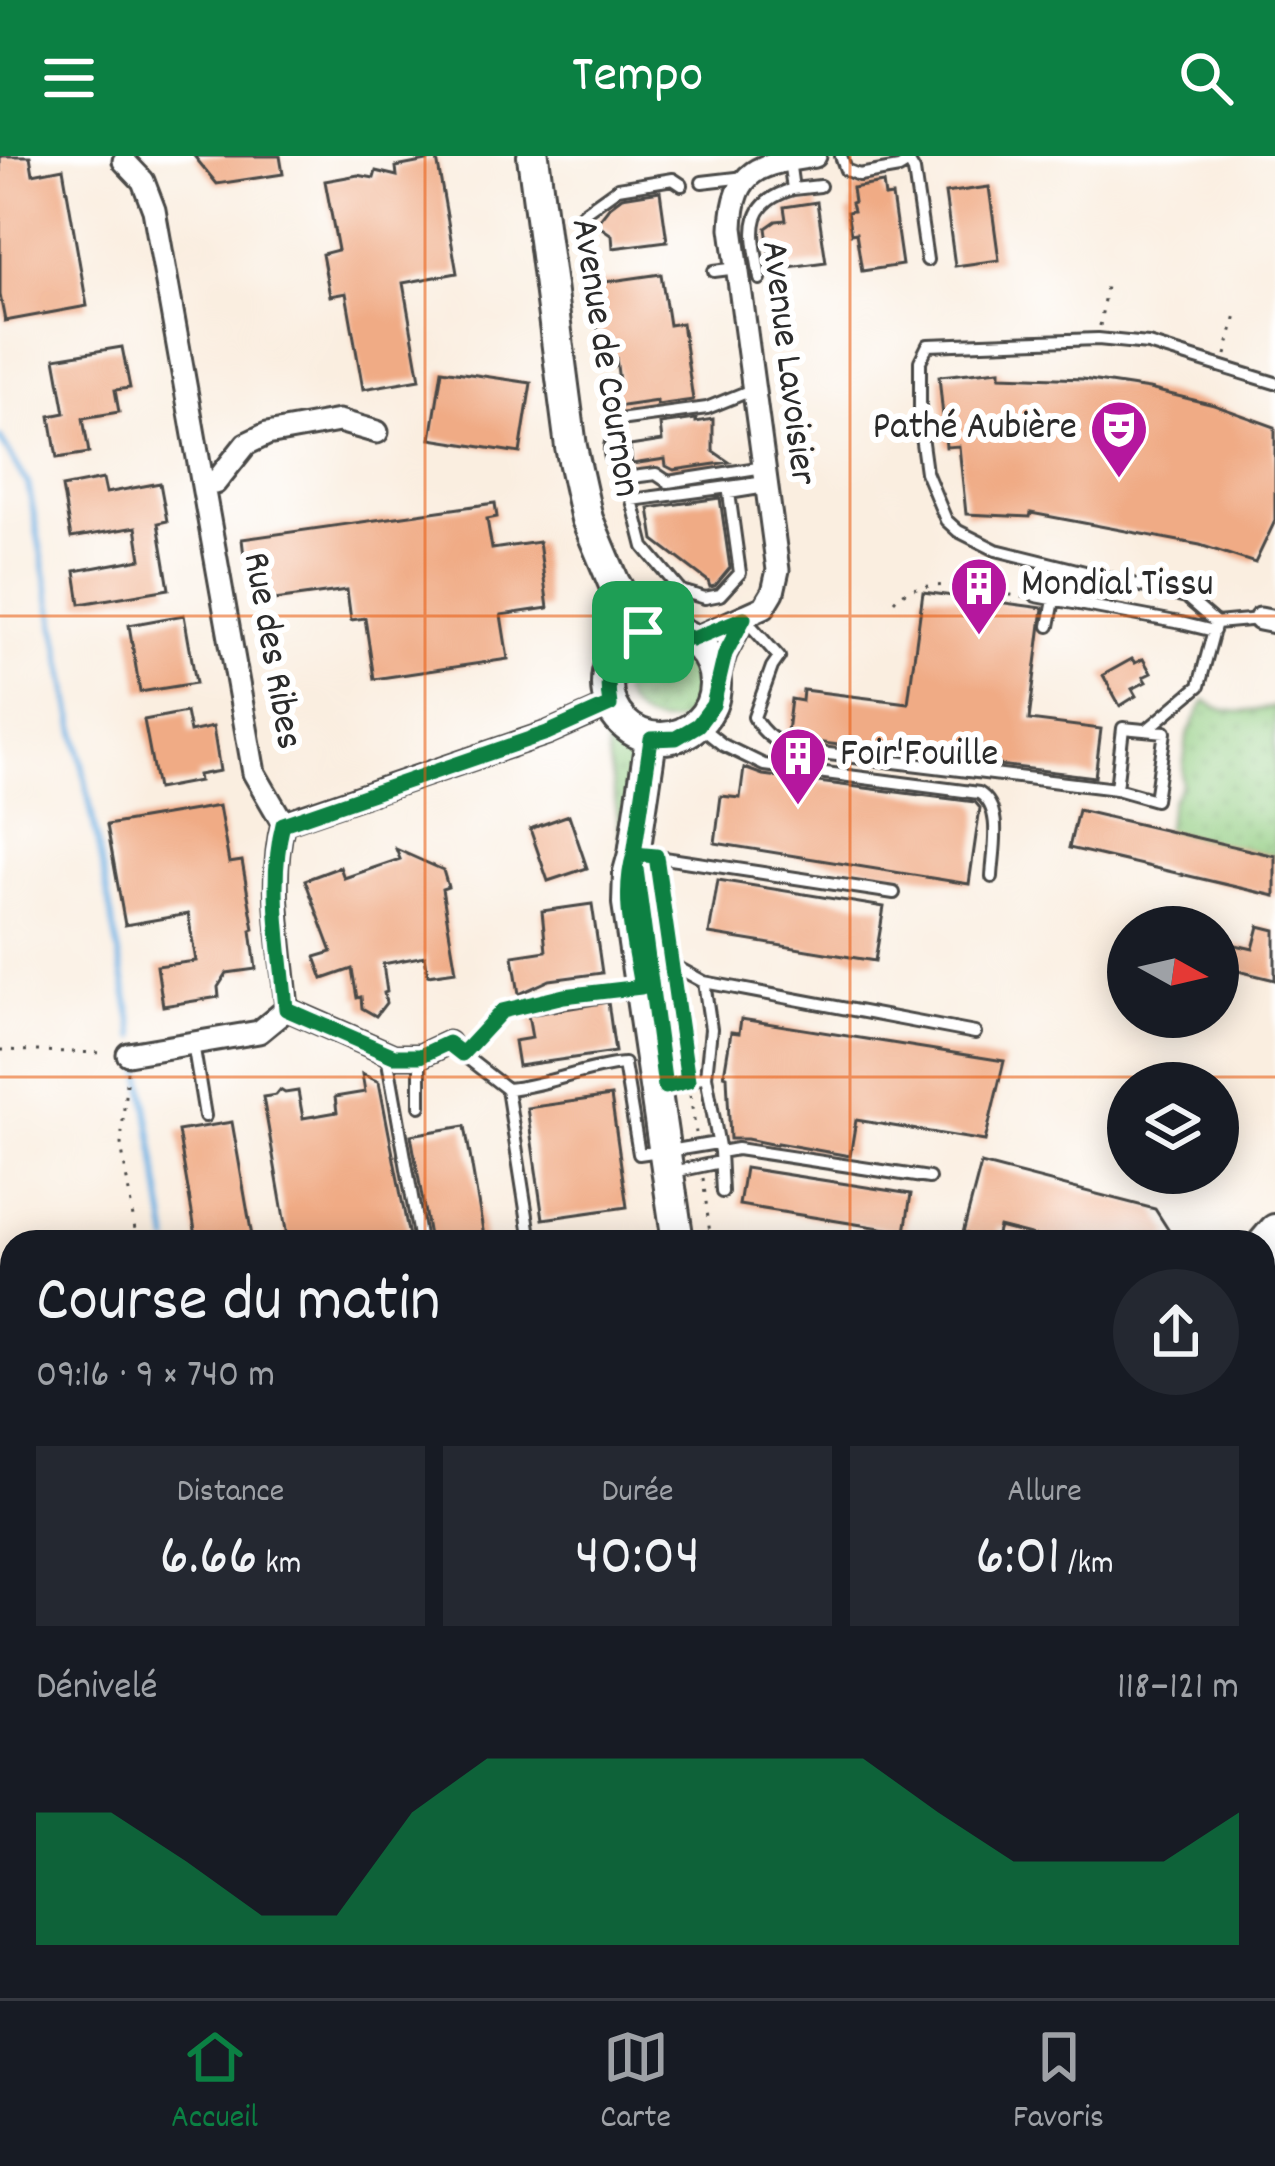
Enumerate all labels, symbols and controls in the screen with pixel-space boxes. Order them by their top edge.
text: Tempo [572,40,703,117]
icon: menu [36,45,102,111]
icon: search [1173,45,1239,111]
street label: Avenue de Cournon [554,215,652,501]
street label: Avenue Lavoisier [744,238,828,489]
theatre icon: Pathé Aubière [1088,398,1150,480]
place label: Pathé Aubière [872,402,1077,457]
street label: Rue des Ribes [226,548,314,754]
building icon: Mondial Tissu [948,555,1010,637]
place label: Mondial Tissu [1021,559,1214,614]
pin [592,581,694,683]
icon: arrive [610,599,676,665]
building icon: Foir'Fouille [767,725,829,807]
place label: Foir'Fouille [840,729,998,784]
north arrow [1107,906,1239,1038]
map controls [1107,906,1239,1194]
button: layers [1107,1062,1239,1194]
text: Course du matin [36,1258,441,1352]
button: share [1113,1269,1239,1395]
text: 09:16 · 9 × 740 m [36,1350,275,1405]
text: Distance [177,1470,284,1517]
text: Durée [601,1470,674,1517]
text: Allure [1007,1470,1082,1517]
text: 6.66 [160,1517,258,1603]
text: 40:04 [575,1517,700,1603]
text: 6:01 [975,1517,1061,1603]
text: km [258,1542,301,1589]
text: /km [1061,1542,1114,1589]
text: Dénivelé [36,1662,158,1717]
text: 118–121 m [1117,1662,1239,1717]
tab: Accueil [171,2024,258,2143]
tab: Carte [600,2024,671,2143]
tab: Favoris [1013,2024,1104,2143]

